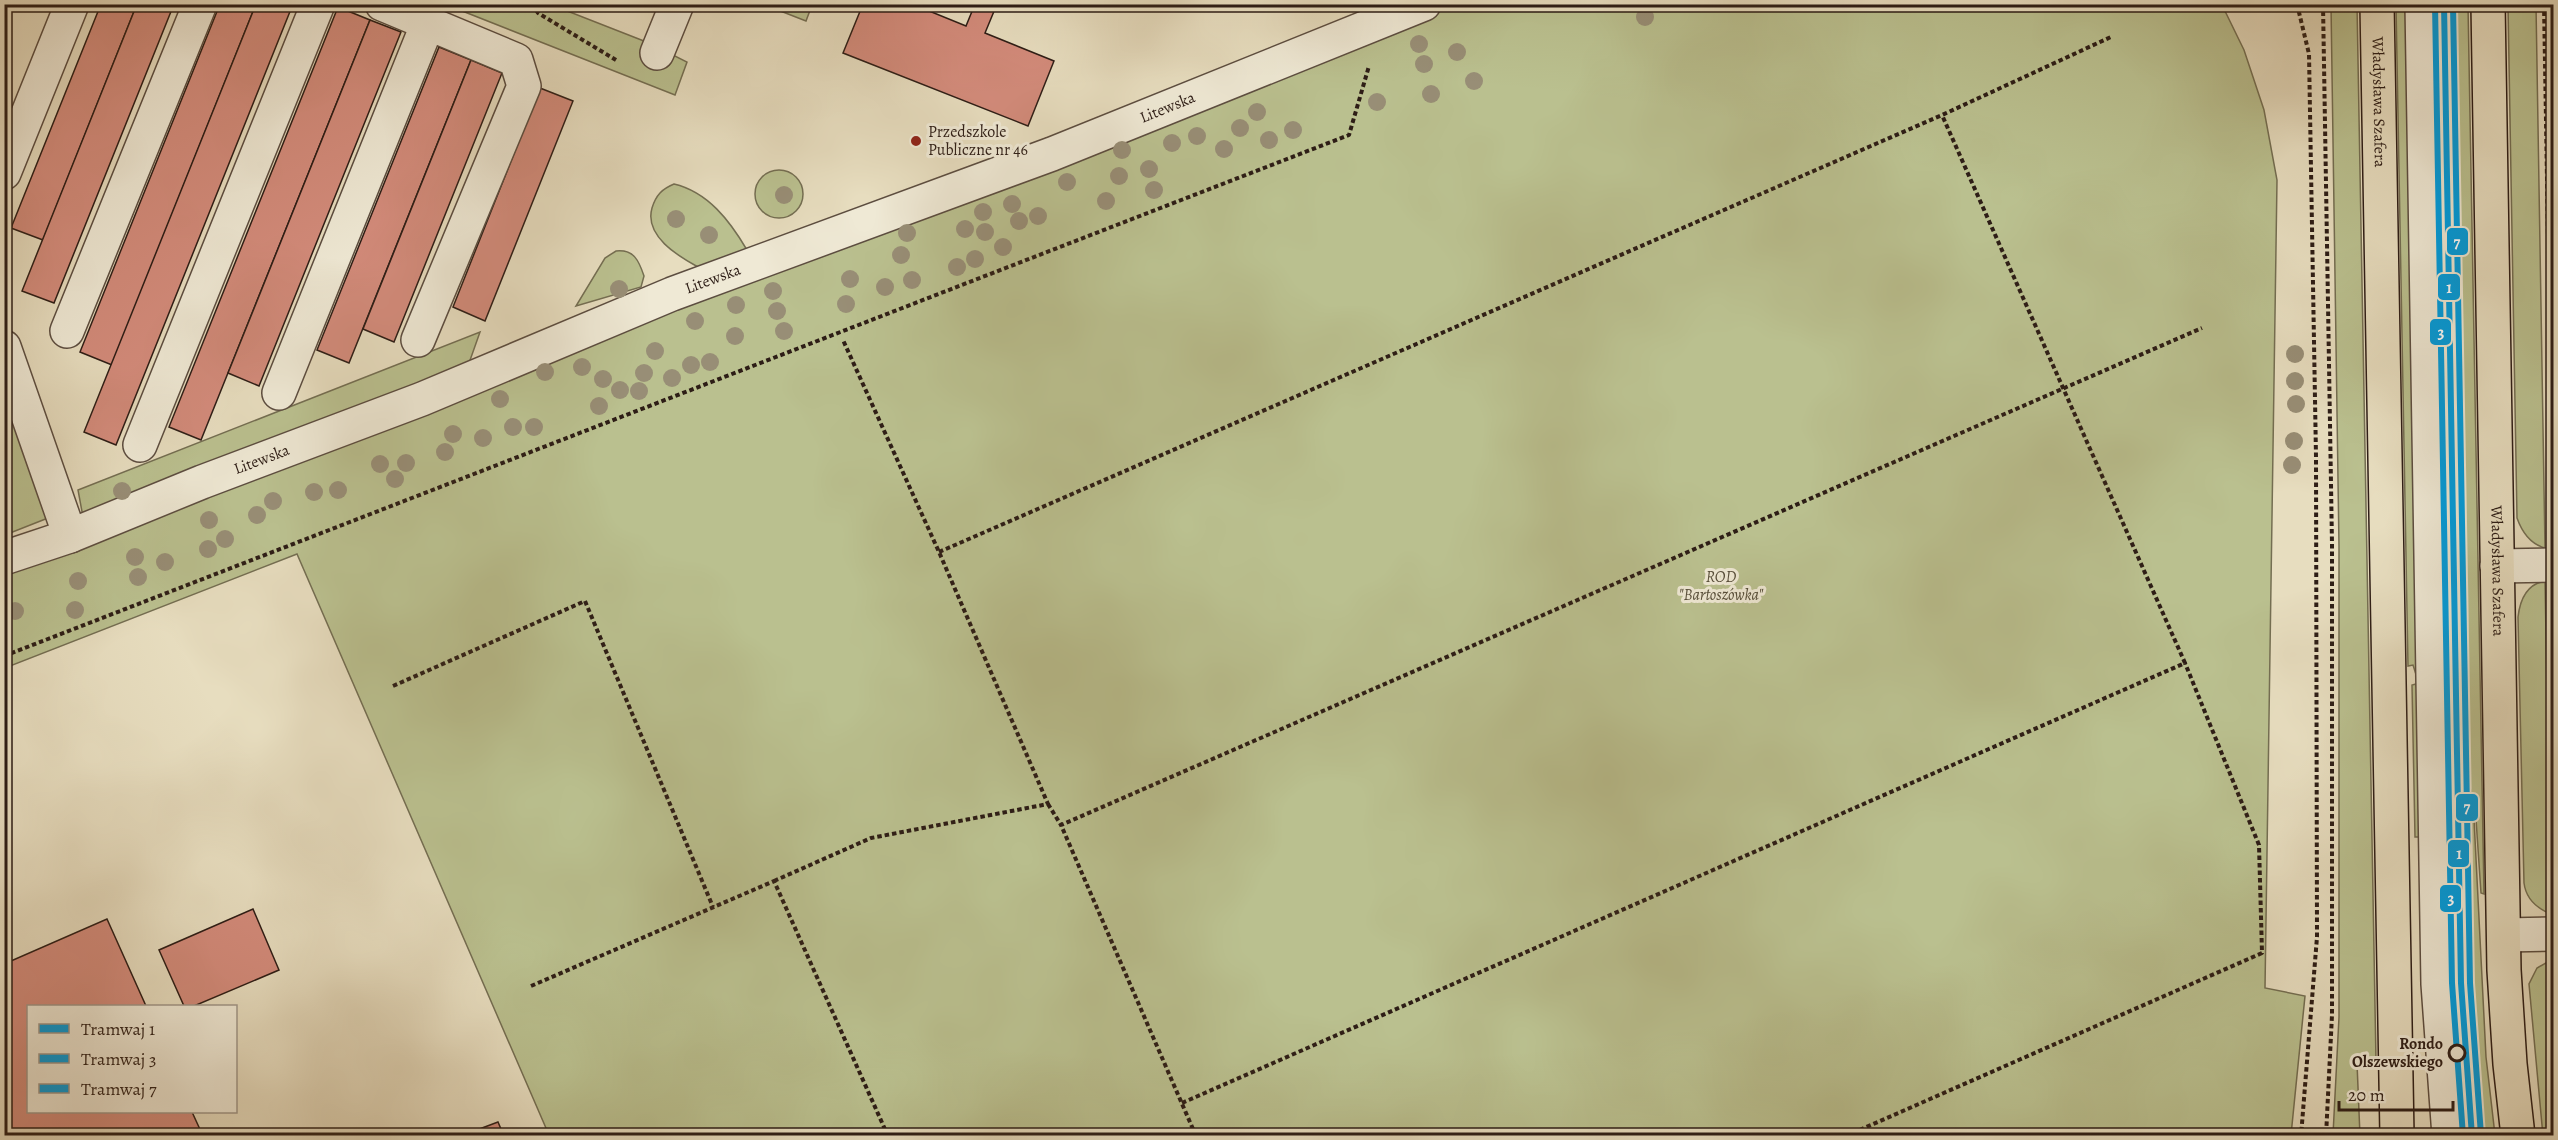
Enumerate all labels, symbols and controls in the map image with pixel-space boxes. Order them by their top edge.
street label: Władysława Szafera [2367,35,2391,168]
street label: Litewska [1137,86,1199,128]
place label: Przedszkole Publiczne nr 46 [928,121,1028,161]
marker: Przedszkole Publiczne nr 46 [909,134,923,148]
line badge: 7 [2446,227,2469,256]
text: 7 [2454,232,2461,254]
street label: Litewska [682,258,744,299]
line badge: 1 [2437,273,2461,301]
text: 1 [2446,277,2452,299]
line badge: 3 [2429,318,2452,346]
text: 3 [2438,322,2445,344]
street label: Litewska [231,439,293,480]
street label: Władysława Szafera [2485,504,2509,637]
park label: ROD "Bartoszówka" [1679,566,1763,606]
line badge: 7 [2455,793,2479,822]
text: 7 [2464,797,2471,819]
line badge: 1 [2447,839,2470,868]
text: 1 [2456,843,2462,865]
line badge: 3 [2439,884,2462,913]
text: 3 [2448,888,2455,910]
legend [27,1005,237,1113]
text: Tramwaj 1 [81,1017,155,1041]
place label: Rondo Olszewskiego [2352,1033,2443,1073]
marker: Rondo Olszewskiego [2448,1044,2466,1062]
text: Tramwaj 3 [81,1047,156,1071]
scale bar [2339,1074,2453,1112]
text: Tramwaj 7 [81,1077,157,1101]
text: 20 m [2348,1083,2385,1107]

